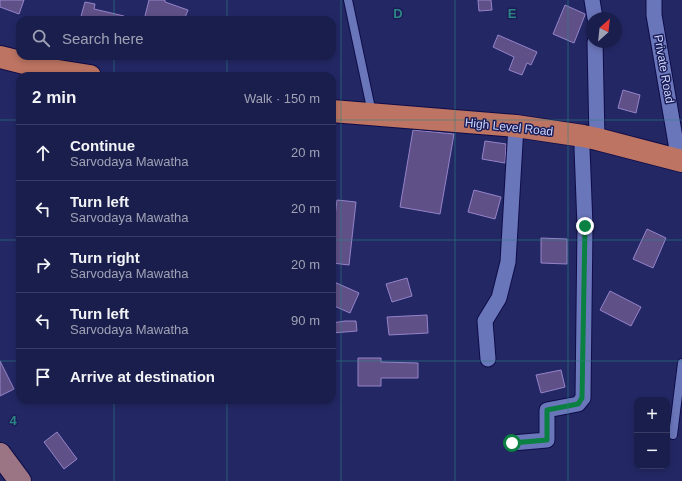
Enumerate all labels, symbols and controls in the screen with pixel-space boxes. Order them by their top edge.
text: D [393,6,403,21]
text: E [508,6,517,21]
north arrow [586,12,622,48]
search box [16,16,336,60]
icon: search [30,27,52,49]
text: Search here [62,30,144,47]
street label: Private Road [651,34,677,104]
text: 2 min [32,88,76,107]
text: Walk · 150 m [244,91,320,106]
street label: High Level Road [464,115,554,139]
text: Continue [70,137,135,154]
icon: ahead [32,142,54,164]
text: 20 m [291,145,320,160]
text: Sarvodaya Mawatha [70,154,189,169]
text: Turn left [70,193,129,210]
icon: left [32,198,54,220]
text: 20 m [291,201,320,216]
text: Sarvodaya Mawatha [70,210,189,225]
route end [576,217,594,235]
text: Turn right [70,249,140,266]
icon: right [32,254,54,276]
text: 20 m [291,257,320,272]
text: Sarvodaya Mawatha [70,266,189,281]
text: Turn left [70,305,129,322]
icon: left [32,310,54,332]
text: 90 m [291,313,320,328]
text: Sarvodaya Mawatha [70,322,189,337]
icon: arrive [32,366,54,388]
text: Arrive at destination [70,368,215,385]
map controls [634,397,670,469]
button: + [634,397,670,433]
text: 4 [9,413,17,428]
button: − [634,433,670,469]
route start [503,434,521,452]

